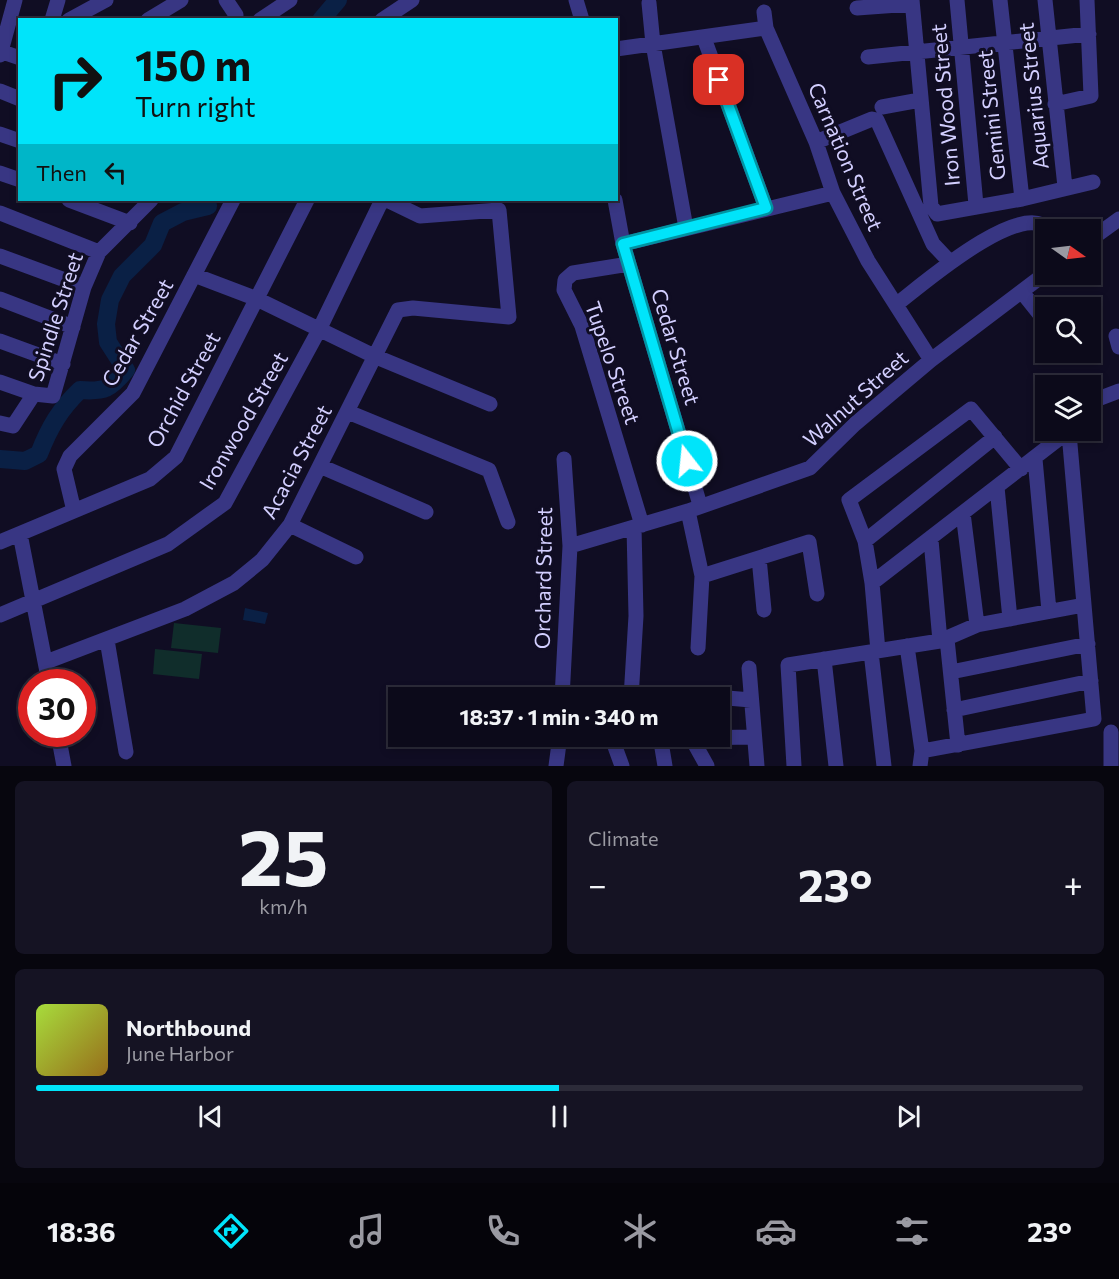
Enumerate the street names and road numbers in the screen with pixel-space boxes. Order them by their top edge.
street label: Aquarius Street [1012,22,1053,171]
street label: Iron Wood Street [925,23,964,187]
street label: Gemini Street [971,49,1010,182]
street label: Carnation Street [804,78,889,234]
street label: Spindle Street [22,249,87,384]
street label: Cedar Street [96,274,178,391]
street label: Cedar Street [647,285,706,408]
street label: Tupelo Street [581,298,646,427]
street label: Orchid Street [141,327,225,452]
street label: Walnut Street [797,344,913,451]
street label: Ironwood Street [193,347,292,494]
street label: Acacia Street [255,400,336,523]
street label: Orchard Street [529,507,556,649]

